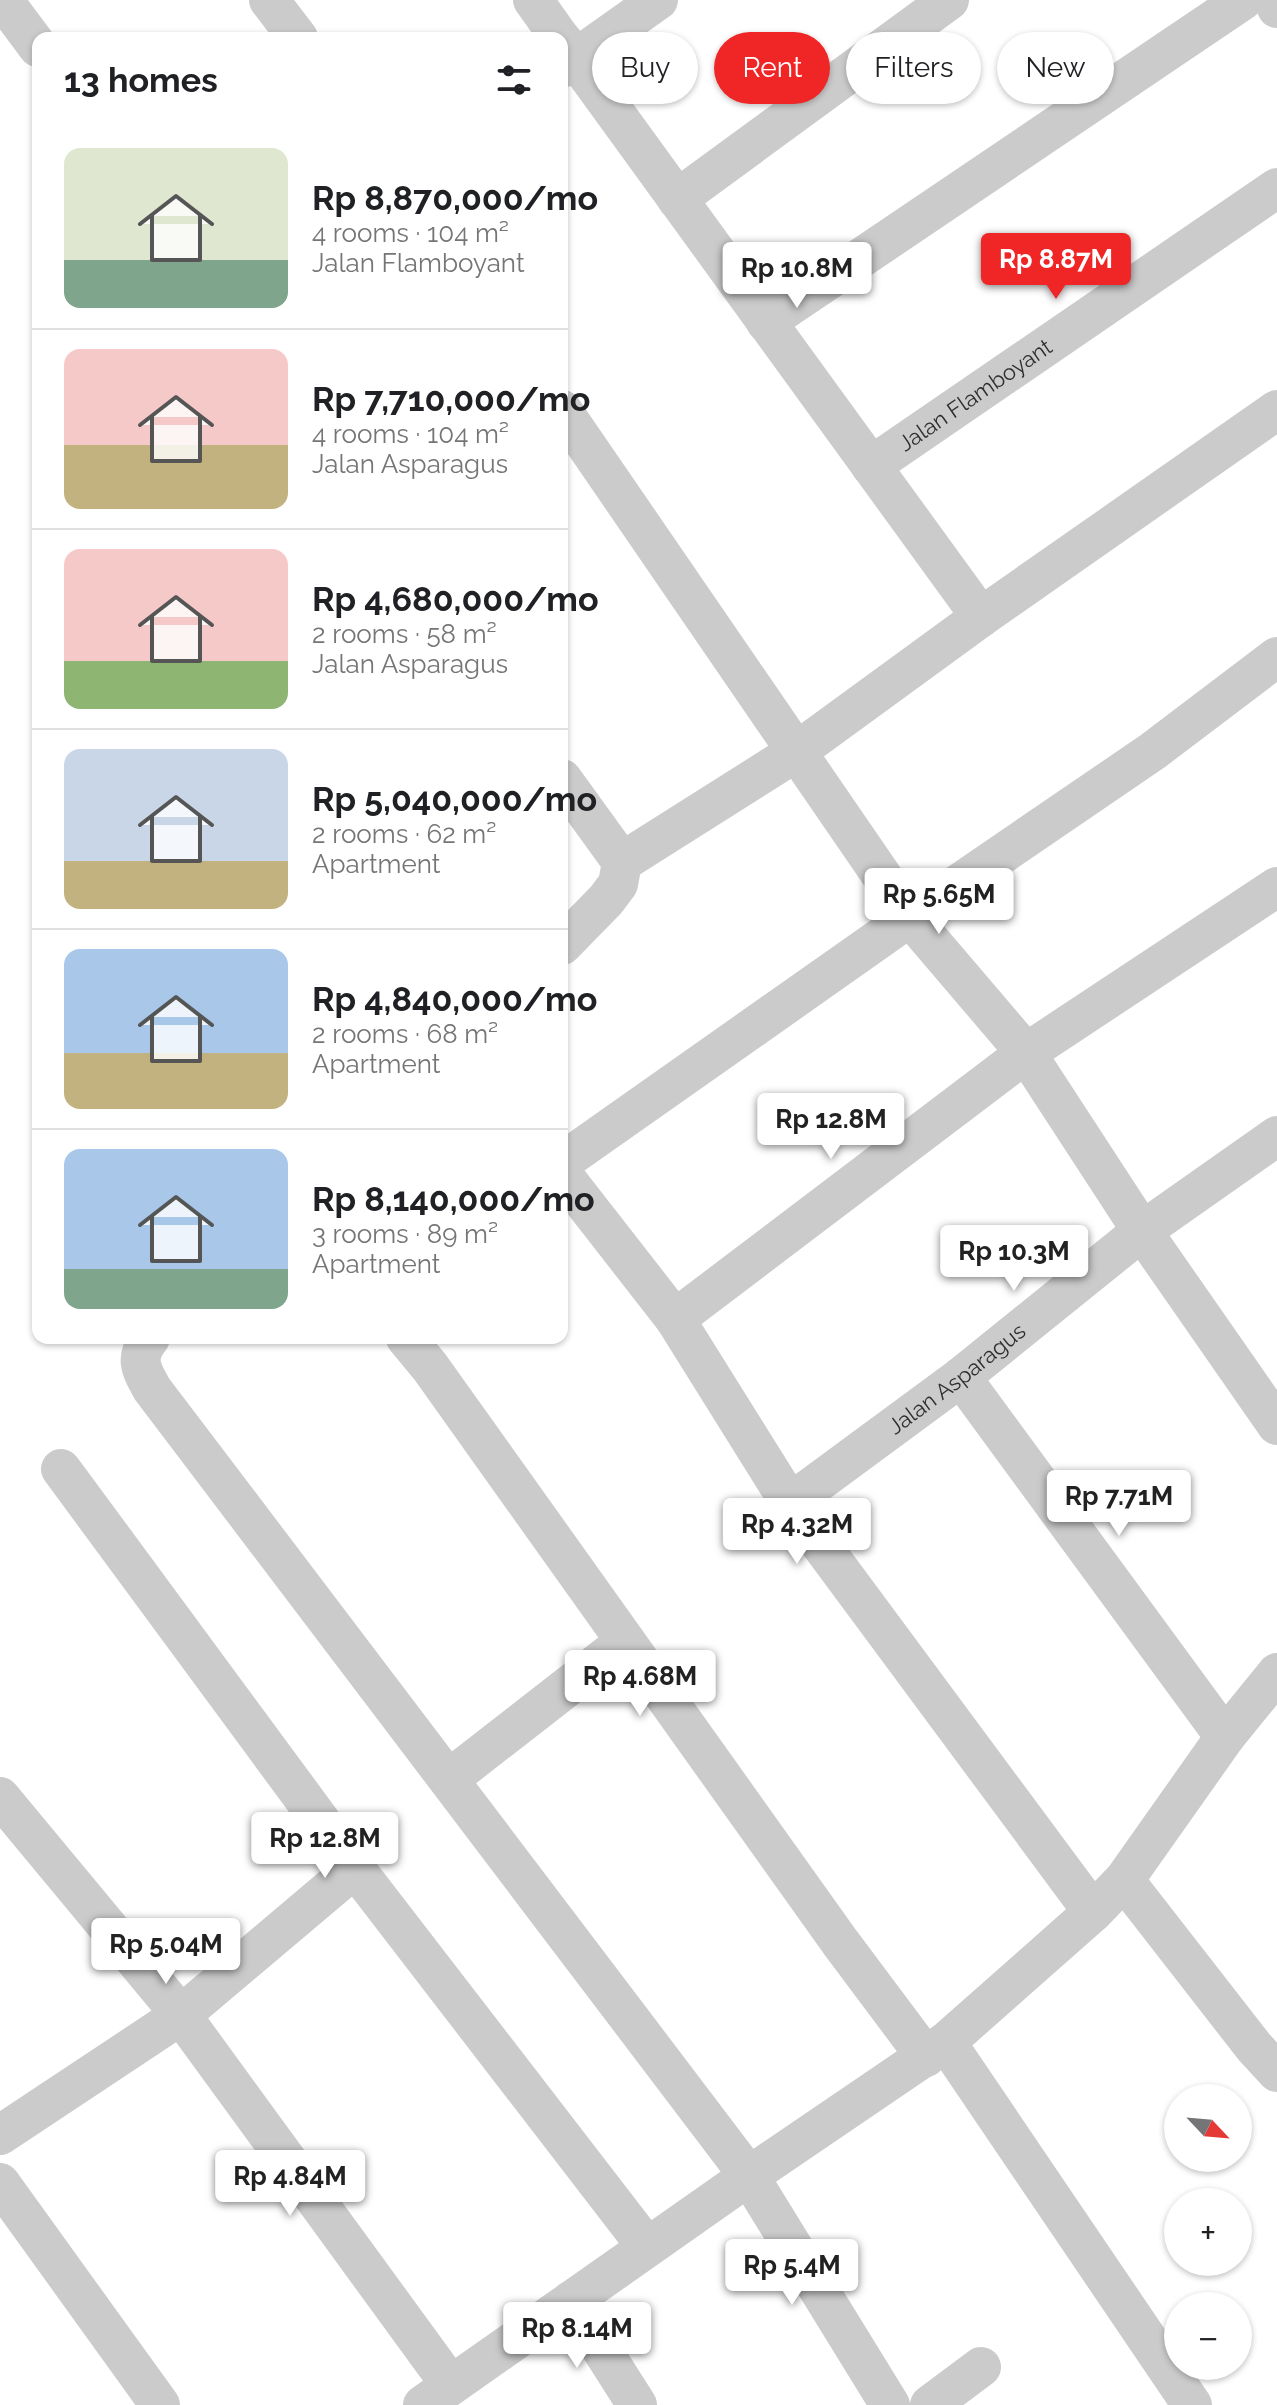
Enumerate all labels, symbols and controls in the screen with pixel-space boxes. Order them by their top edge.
chip: Buy [592,32,698,104]
chip: Rent [714,32,830,104]
chip: Filters [846,32,981,104]
chip: New [997,32,1114,104]
icon: filters [492,58,536,102]
text: 13 homes [64,60,218,100]
text: Rp 8,870,000/mo [312,178,598,218]
icon: home [128,180,224,276]
text: 4 rooms · 104 m² [312,218,509,248]
pin: Rp 8.87M [973,233,1139,301]
pin: Rp 10.8M [714,242,880,310]
text: Rp 8.87M [999,244,1113,274]
text: Jalan Flamboyant [312,248,525,278]
text: Rp 10.8M [741,253,853,283]
street label: Jalan Flamboyant [893,333,1057,456]
text: Rp 7,710,000/mo [312,379,590,419]
icon: home [128,381,224,477]
text: 4 rooms · 104 m² [312,419,509,449]
text: Jalan Asparagus [312,449,508,479]
text: Rp 4,680,000/mo [312,579,599,619]
icon: home [128,581,224,677]
text: 2 rooms · 58 m² [312,619,497,649]
text: Jalan Asparagus [312,649,508,679]
text: Rp 5,040,000/mo [312,779,597,819]
icon: home [128,781,224,877]
text: 2 rooms · 62 m² [312,819,496,849]
text: Apartment [312,849,441,879]
pin: Rp 5.65M [856,868,1022,936]
text: Rp 5.65M [883,879,995,909]
text: Rp 4,840,000/mo [312,979,597,1019]
icon: home [128,981,224,1077]
text: 2 rooms · 68 m² [312,1019,498,1049]
text: Apartment [312,1049,441,1079]
pin: Rp 12.8M [748,1093,914,1161]
text: Rp 12.8M [775,1104,887,1134]
text: Rp 8,140,000/mo [312,1179,595,1219]
icon: home [128,1181,224,1277]
text: 3 rooms · 89 m² [312,1219,498,1249]
pin: Rp 10.3M [931,1225,1097,1293]
text: Rp 10.3M [958,1236,1070,1266]
text: Apartment [312,1249,441,1279]
street label: Jalan Asparagus [883,1318,1030,1439]
pin: Rp 7.71M [1036,1470,1202,1538]
text: Rp 7.71M [1065,1481,1173,1511]
pin: Rp 4.32M [714,1498,880,1566]
text: Rp 4.32M [741,1509,853,1539]
pin: Rp 4.68M [557,1650,723,1718]
text: Rp 4.68M [583,1661,697,1691]
pin: Rp 12.8M [242,1812,408,1880]
text: Rp 12.8M [269,1823,381,1853]
pin: Rp 5.04M [83,1918,249,1986]
text: Rp 5.04M [109,1929,223,1959]
north arrow [1164,2084,1252,2172]
map controls [1164,2084,1252,2380]
pin: Rp 4.84M [207,2150,373,2218]
text: Rp 4.84M [233,2161,347,2191]
button: + [1164,2188,1252,2276]
pin: Rp 5.4M [718,2239,866,2307]
text: Rp 5.4M [743,2250,841,2280]
button: − [1164,2292,1252,2380]
pin: Rp 8.14M [494,2302,660,2370]
text: Rp 8.14M [521,2313,633,2343]

